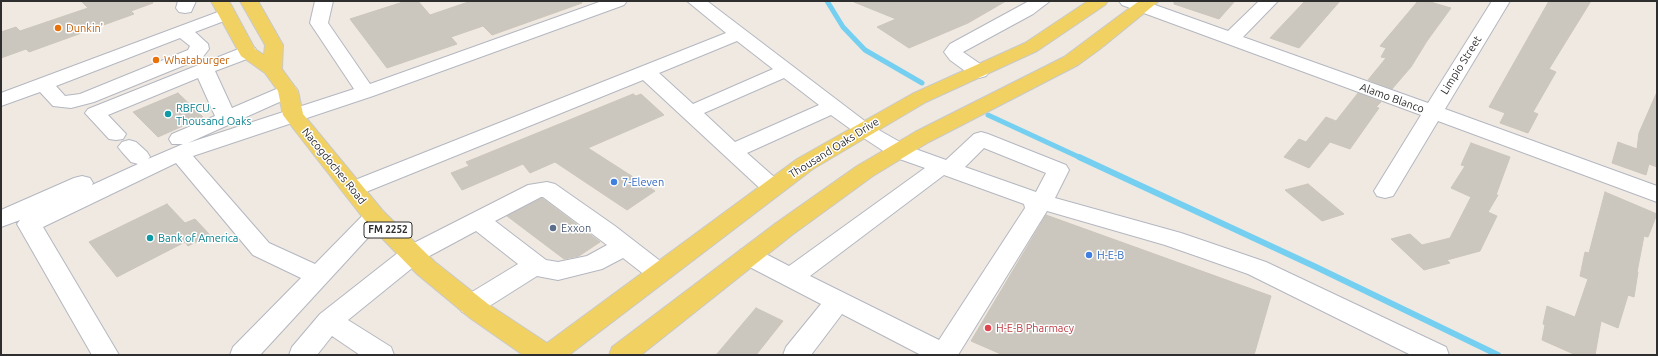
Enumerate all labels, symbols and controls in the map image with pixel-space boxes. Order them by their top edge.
place label: Dunkin' [66,21,103,35]
marker: Dunkin' [53,23,63,33]
street label: Limpio Street [1438,33,1484,97]
place label: Whataburger [164,53,229,67]
marker: Whataburger [151,55,161,65]
street label: Alamo Blanco [1358,80,1426,116]
place label: RBFCU - Thousand Oaks [176,101,251,127]
marker: RBFCU - Thousand Oaks [163,109,173,119]
street label: Thousand Oaks Drive [786,115,882,181]
street label: Nacogdoches Road [299,125,369,207]
place label: 7-Eleven [622,175,664,189]
marker: 7-Eleven [609,177,619,187]
place label: Exxon [561,221,591,235]
road number: FM 2252 [364,222,412,238]
marker: Exxon [548,223,558,233]
place label: Bank of America [158,231,238,245]
marker: Bank of America [145,233,155,243]
place label: H-E-B [1097,248,1124,262]
marker: H-E-B [1084,250,1094,260]
place label: H-E-B Pharmacy [996,321,1074,335]
marker: H-E-B Pharmacy [983,323,993,333]

